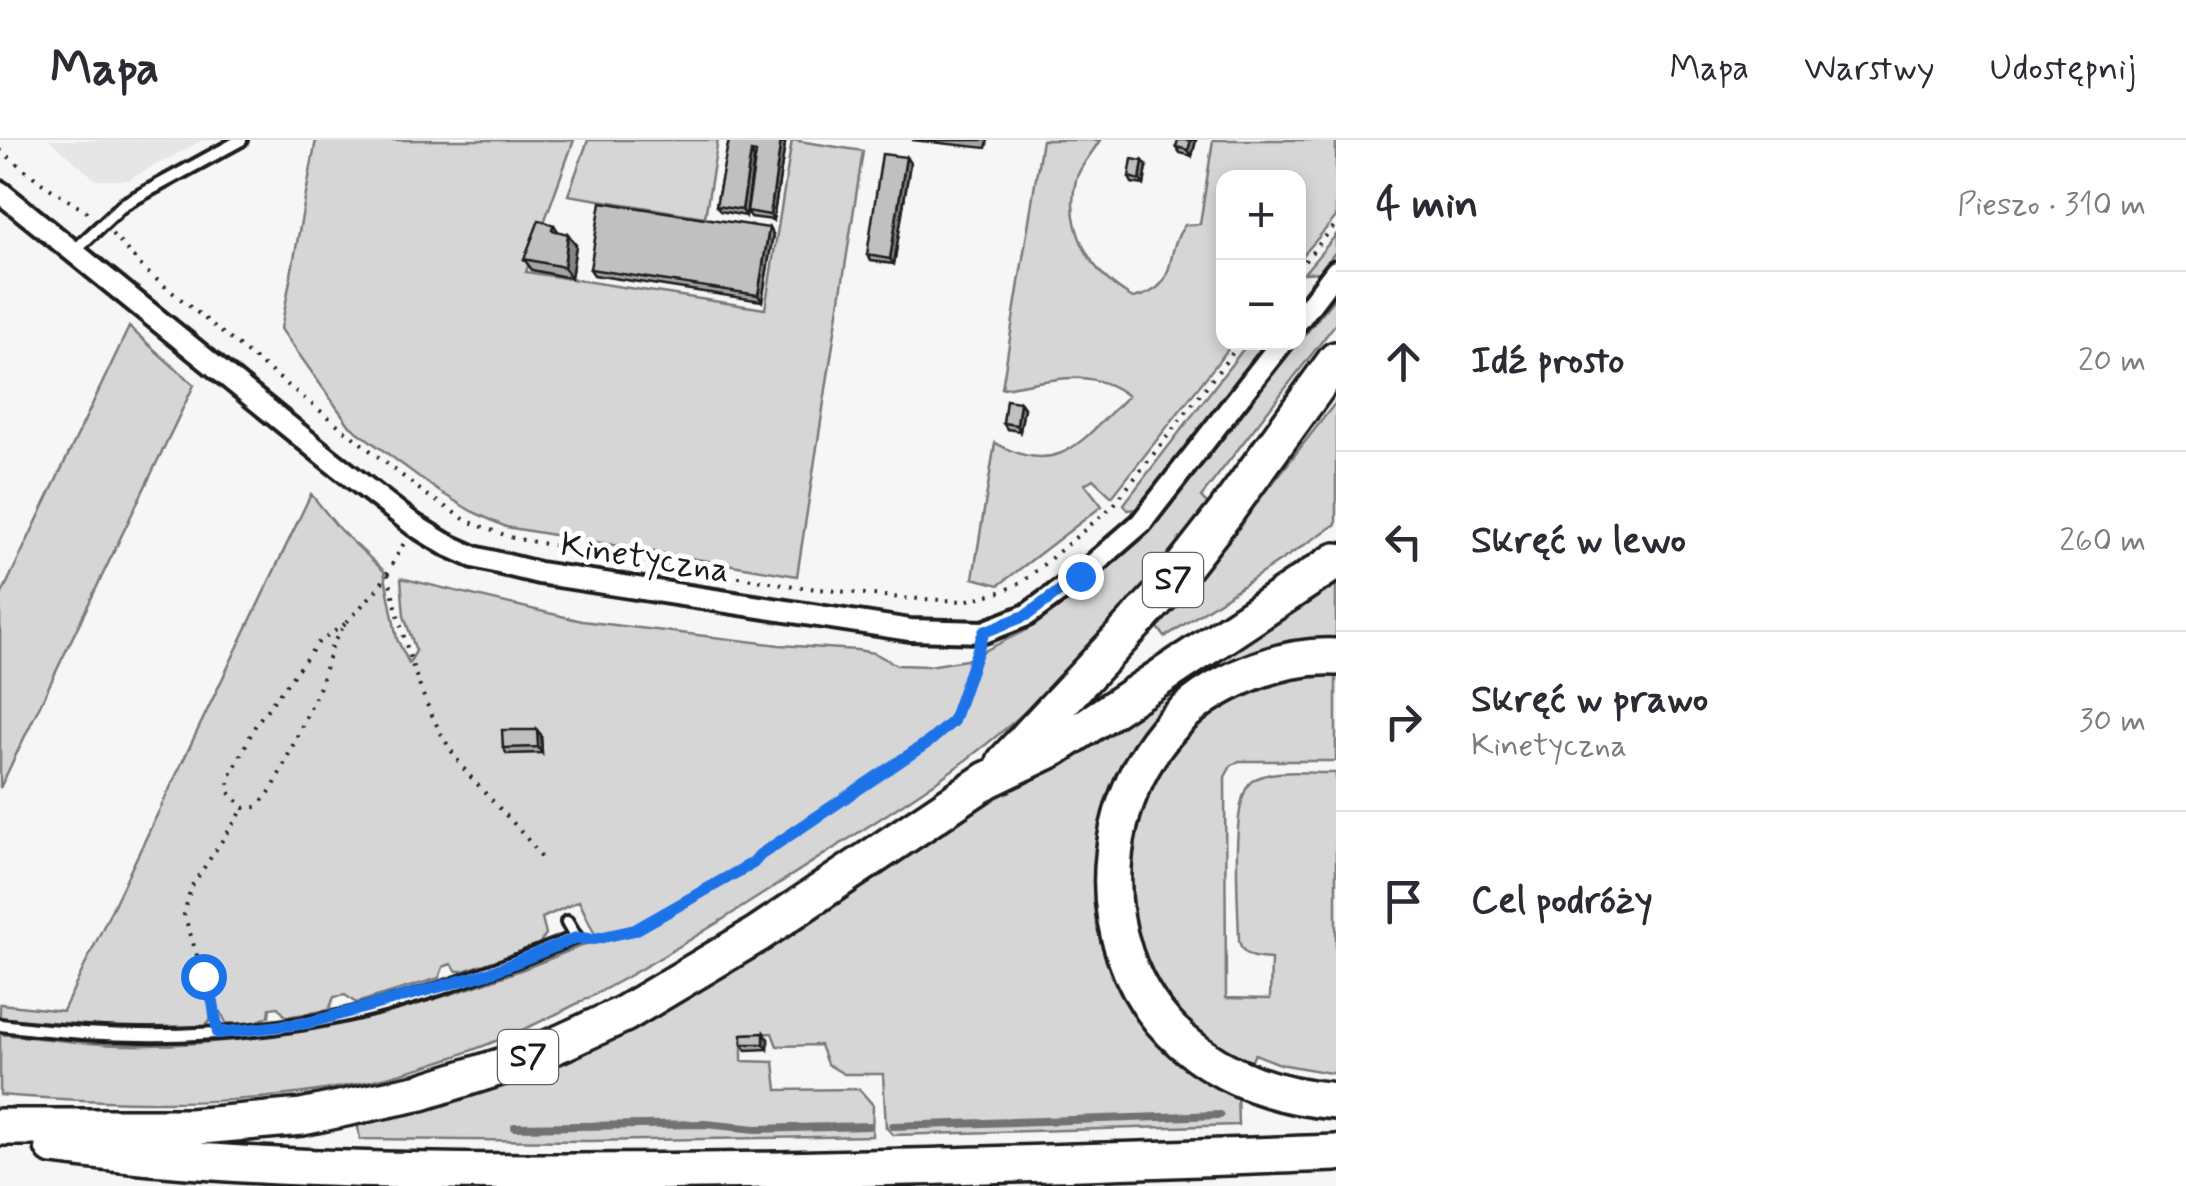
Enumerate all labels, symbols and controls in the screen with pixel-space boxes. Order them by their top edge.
text: Mapa [50,38,159,101]
text: Mapa [1669,46,1749,92]
text: Warstwy [1804,46,1935,92]
text: Udostępnij [1990,46,2136,92]
map controls [1216,170,1306,350]
button: + [1216,170,1306,260]
text: 4 min [1376,178,1478,233]
text: Pieszo · 310 m [1957,184,2146,226]
button: − [1216,260,1306,350]
icon: ahead [1376,334,1431,389]
text: Idź prosto [1471,337,1624,386]
text: 20 m [2078,340,2146,382]
icon: left [1376,514,1431,569]
text: Skręć w lewo [1471,517,1686,566]
text: 260 m [2059,520,2146,562]
street label: Kinetyczna [557,522,733,594]
road number: S7 [1143,553,1203,607]
route end [1058,554,1104,600]
text: Skręć w prawo [1471,676,1708,725]
icon: right [1376,694,1431,749]
text: 30 m [2079,700,2146,742]
text: Kinetyczna [1471,725,1627,767]
icon: arrive [1376,874,1431,929]
text: Cel podróży [1471,877,1653,926]
route start [181,954,227,1000]
road number: S7 [498,1030,558,1084]

